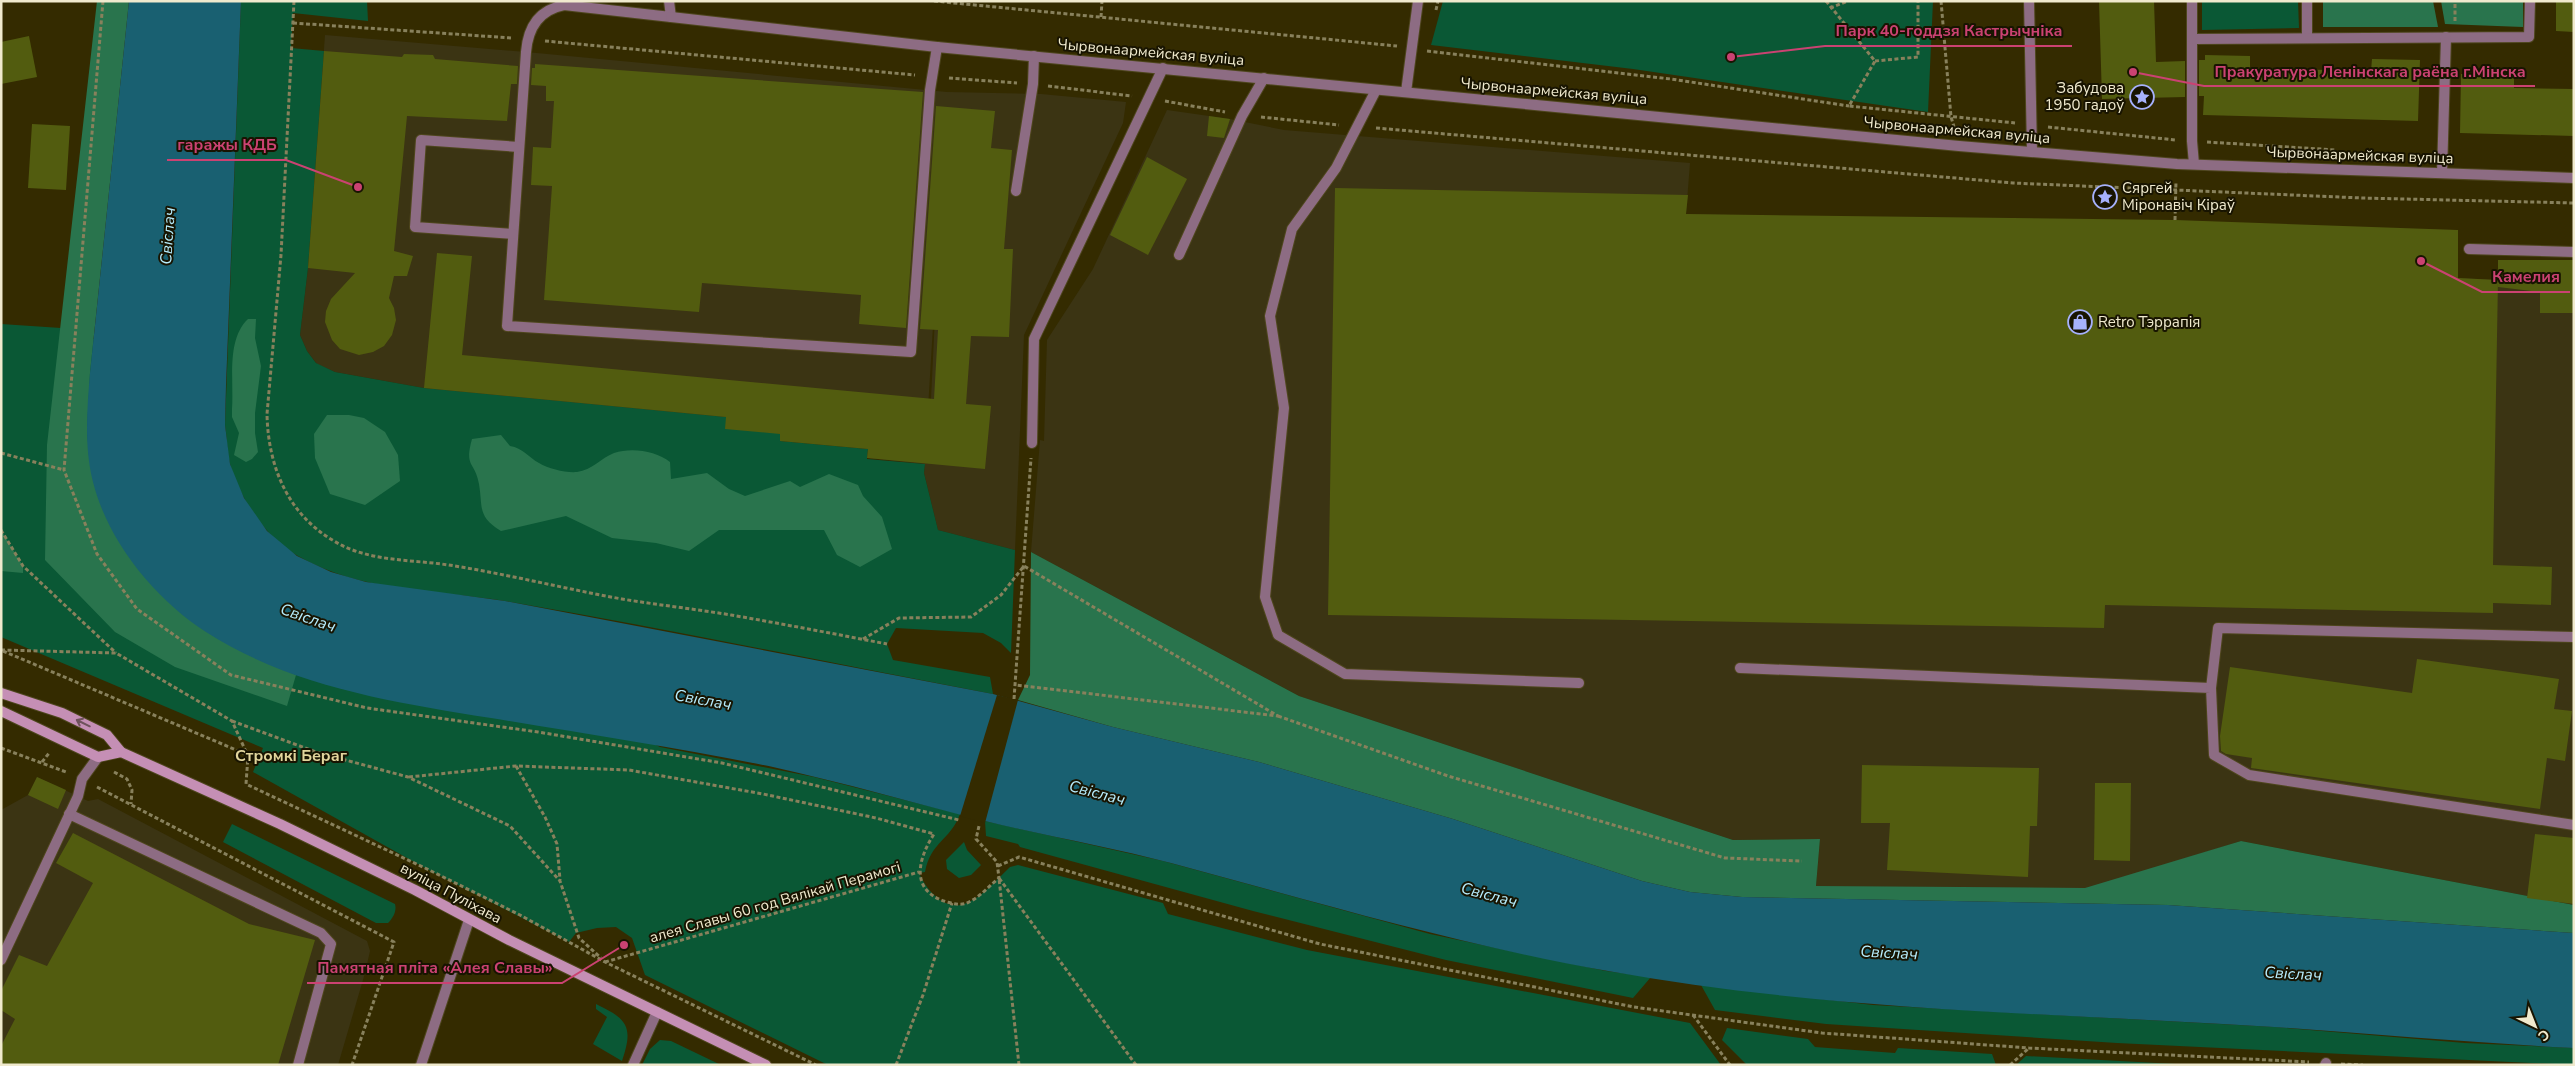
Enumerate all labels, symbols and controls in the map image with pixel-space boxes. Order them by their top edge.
callout: Парк 40-годдзя Кастрычніка [1825,15,2072,46]
text: Парк 40-годдзя Кастрычніка [1835,20,2063,42]
street label: Чырвонаармейская вуліца [1057,34,1245,70]
callout: Пракуратура Ленінскага раёна г.Мінска [2204,55,2535,86]
text: Пракуратура Ленінскага раёна г.Мінска [2214,61,2526,83]
street label: Чырвонаармейская вуліца [1460,73,1648,109]
place label: Забудова 1950 гадоў [2044,78,2124,115]
place icon: Забудова 1950 гадоў [2129,84,2155,110]
street label: Чырвонаармейская вуліца [1863,112,2051,148]
callout: гаражы КДБ [167,129,286,160]
text: гаражы КДБ [177,134,277,156]
street label: Чырвонаармейская вуліца [2266,142,2454,168]
place label: Сяргей Міронавіч Кіраў [2122,178,2235,215]
place icon: Сяргей Міронавіч Кіраў [2092,184,2118,210]
water label: Свіслач [155,206,181,266]
callout: Камелия [2482,261,2570,292]
text: Камелия [2492,266,2560,288]
shop icon: Retro Тэррапія [2067,309,2093,335]
place label: Retro Тэррапія [2098,312,2200,332]
water label: Свіслач [277,598,339,638]
water label: Свіслач [673,684,733,716]
one-way arrow [76,718,91,728]
district label: Стромкі Бераг [235,745,348,767]
water label: Свіслач [1066,775,1128,811]
street label: алея Славы 60 год Вялікай Перамогі [647,857,903,947]
street label: вуліца Пуліхава [397,858,505,928]
water label: Свіслач [1458,877,1520,913]
water label: Свіслач [1860,941,1918,966]
callout: Памятная пліта «Алея Славы» [307,952,562,983]
text: Памятная пліта «Алея Славы» [317,957,553,979]
water label: Свіслач [2264,962,2322,987]
north arrow [2510,1001,2560,1051]
text: С [2533,1025,2553,1046]

